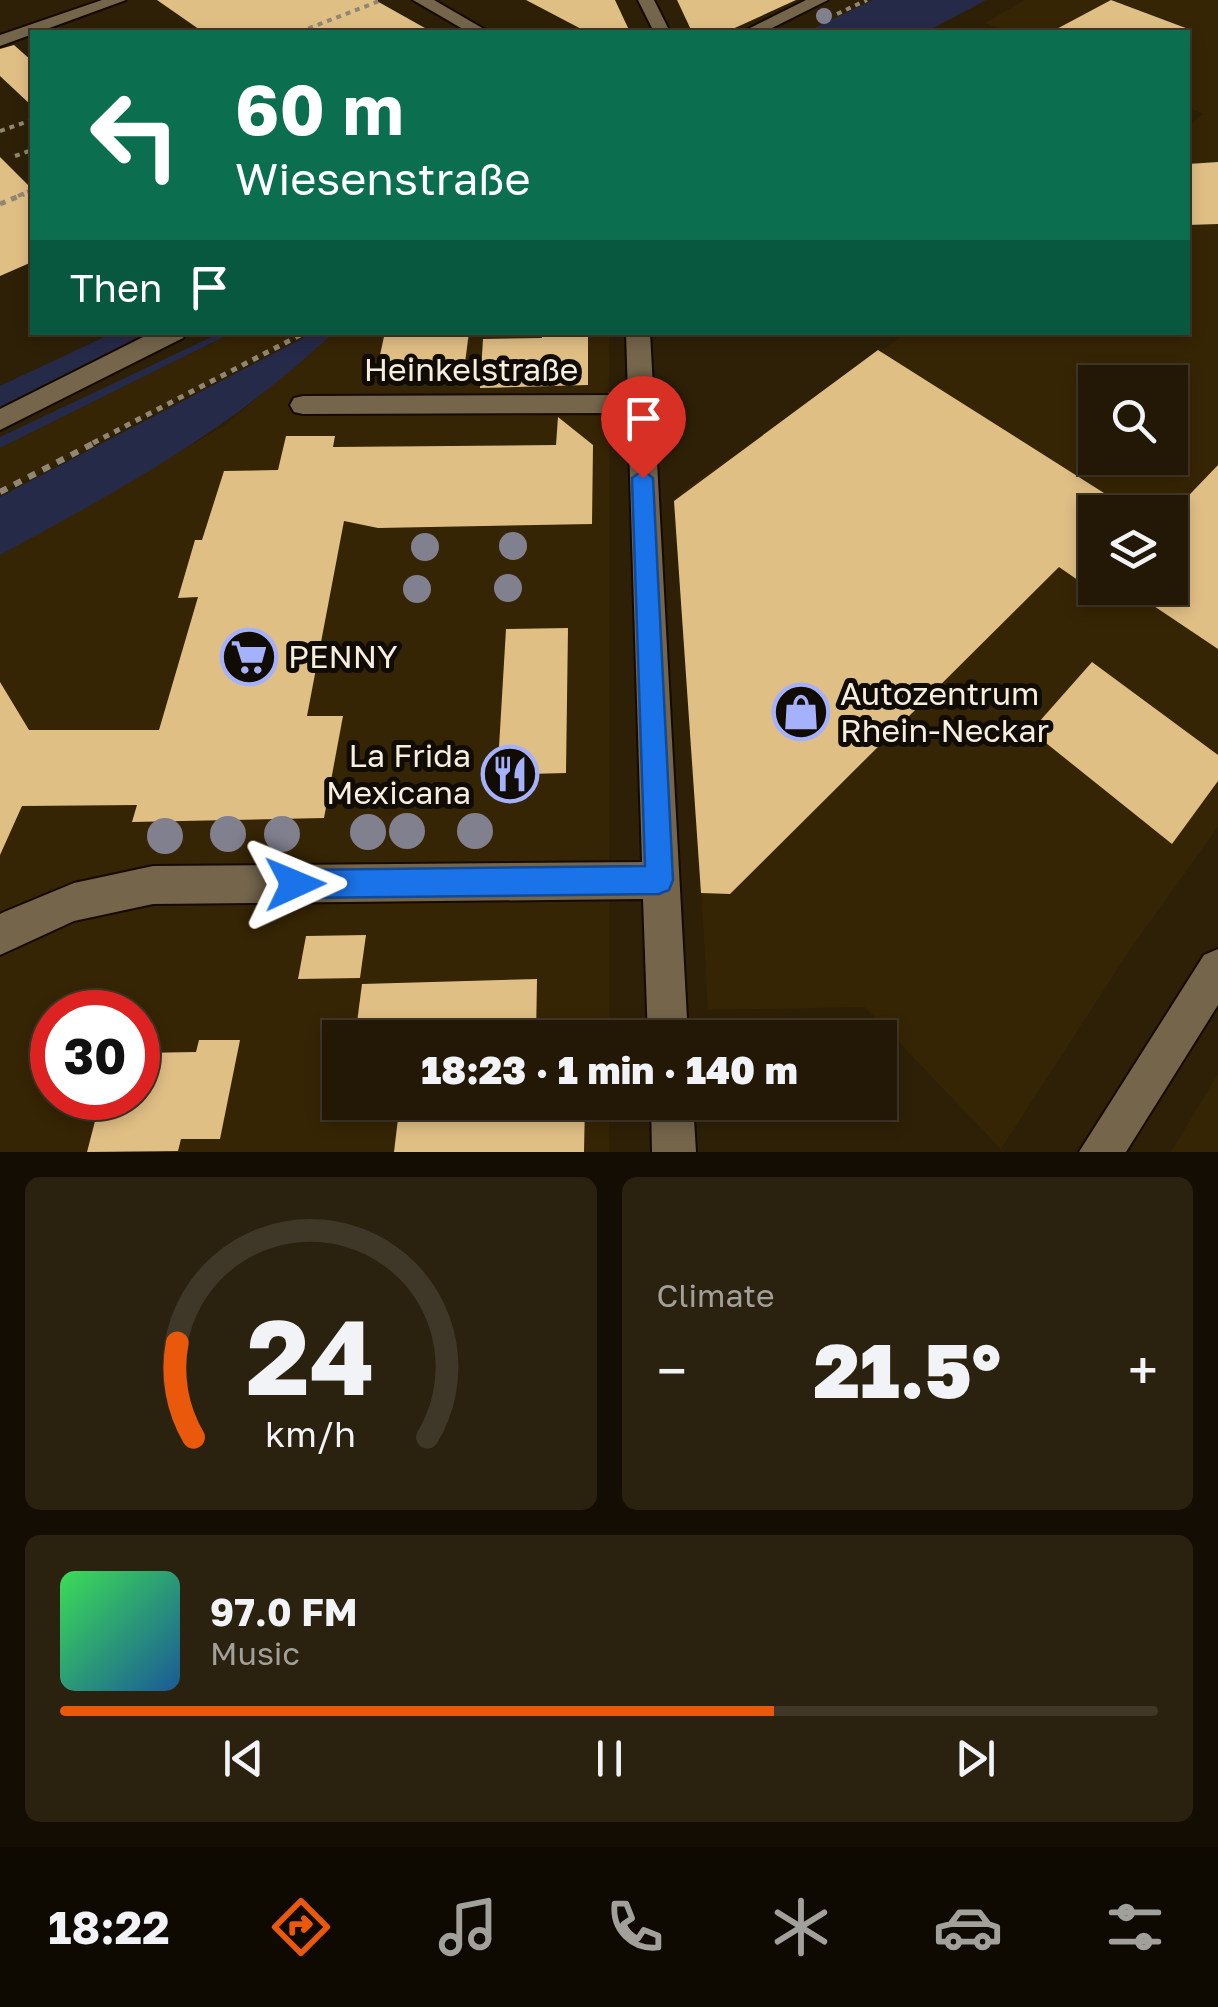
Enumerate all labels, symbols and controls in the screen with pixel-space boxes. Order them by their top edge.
text: 60 m [235,66,404,150]
icon: left [70,70,200,200]
text: Wiesenstraße [235,151,531,205]
icon: arrive [182,260,237,315]
text: Then [70,265,162,310]
street label: Heinkelstraße [364,350,578,388]
map controls [1078,365,1188,605]
button: search [1078,365,1188,475]
pin [601,376,686,479]
icon: arrive [616,391,671,446]
button: layers [1078,495,1188,605]
supermarket icon: PENNY [219,627,279,687]
place label: PENNY [288,637,398,675]
place label: Autozentrum Rhein-Neckar [840,674,1049,749]
shop icon: Autozentrum Rhein-Neckar [771,682,831,742]
place label: La Frida Mexicana [326,736,471,811]
restaurant icon: La Frida Mexicana [480,744,540,804]
position arrow [243,832,347,936]
speed limit sign: 30 [30,990,160,1120]
text: 18:23 · 1 min · 140 m [421,1047,798,1092]
text: Climate [657,1276,775,1314]
text: 24 [247,1293,375,1418]
text: 21.5° [814,1324,1001,1415]
text: − [657,1337,687,1403]
text: + [1128,1337,1158,1403]
text: km/h [265,1412,356,1455]
text: 97.0 FM [210,1589,358,1634]
text: Music [210,1634,300,1672]
icon: previous [216,1731,271,1786]
icon: pause [582,1731,637,1786]
icon: next [948,1731,1003,1786]
icon: directions [266,1892,336,1962]
icon: music [433,1892,503,1962]
icon: phone [600,1892,670,1962]
icon: climate [766,1892,836,1962]
icon: car [933,1892,1003,1962]
icon: filters [1100,1892,1170,1962]
text: 18:22 [48,1900,170,1954]

